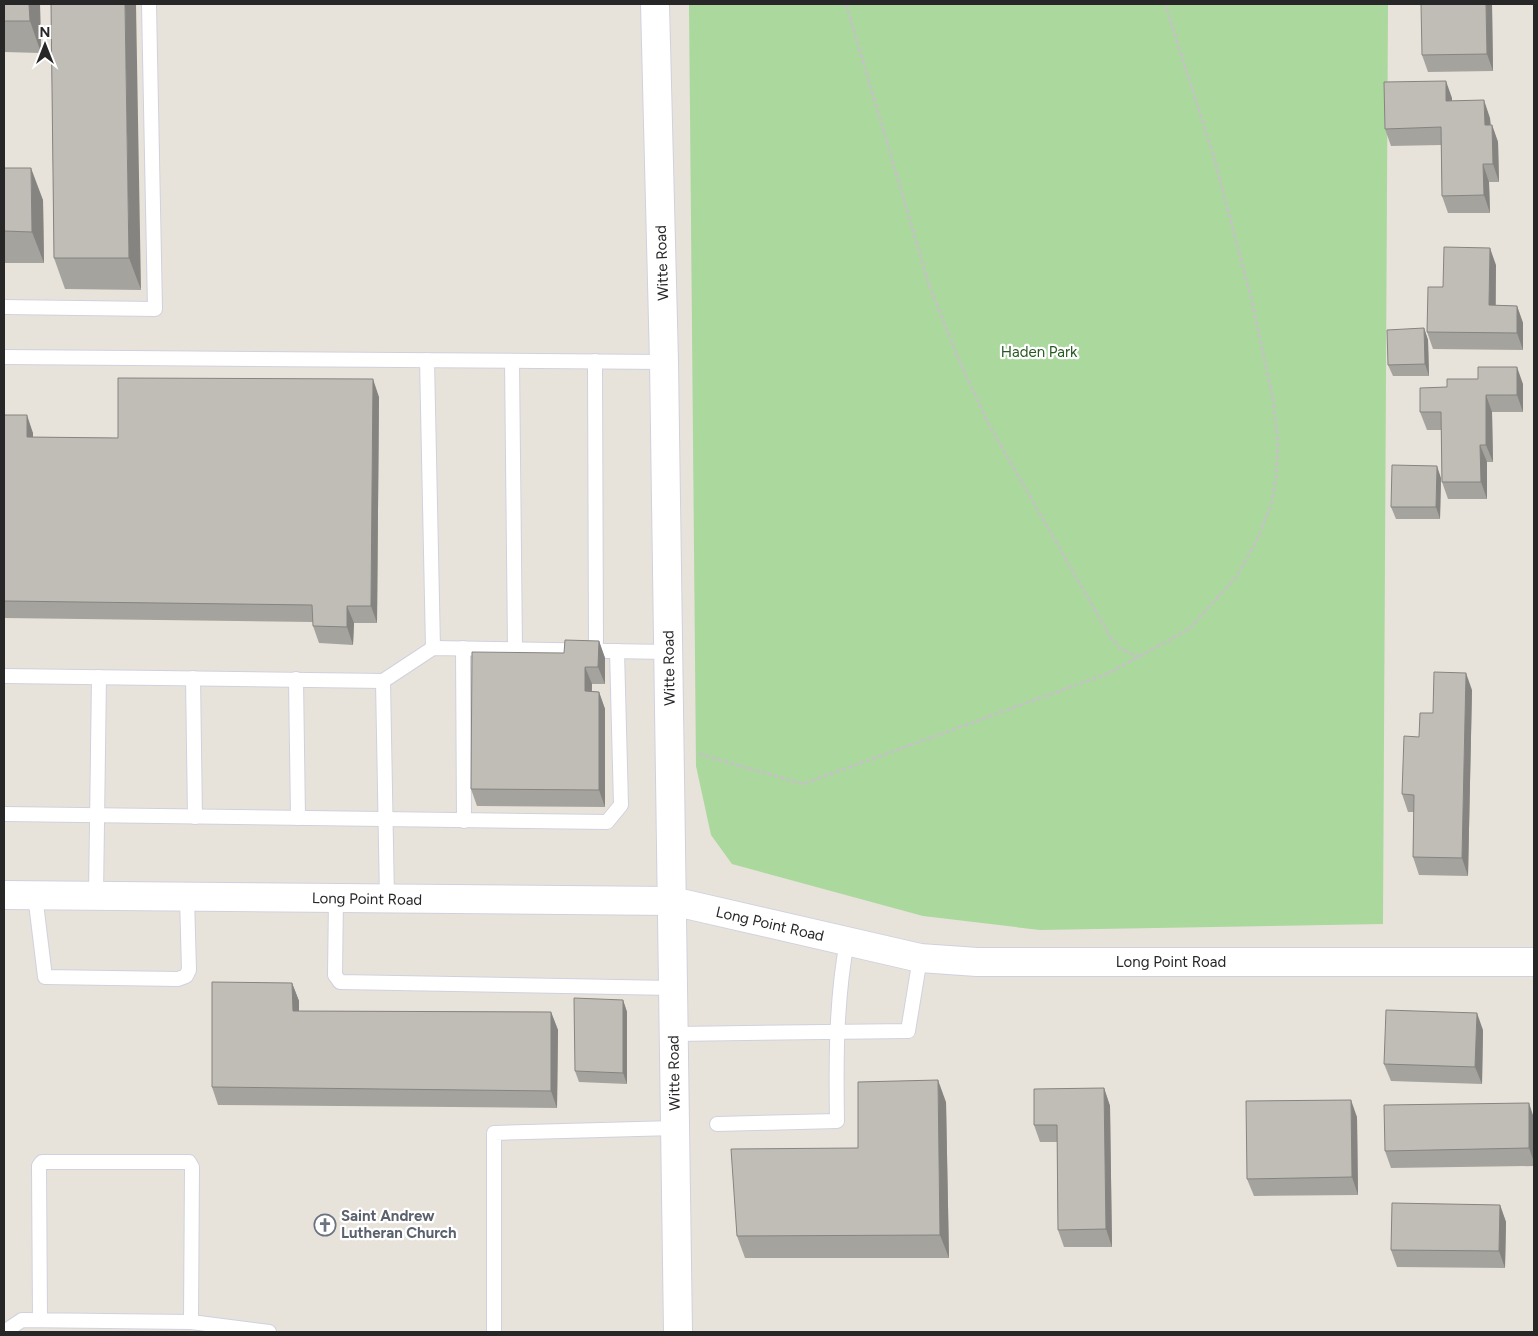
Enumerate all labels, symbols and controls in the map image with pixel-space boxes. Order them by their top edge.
north arrow [20,20,70,70]
text: N [40,24,50,41]
street label: Witte Road [652,225,672,301]
park label: Haden Park [1001,343,1078,361]
street label: Witte Road [659,630,679,706]
street label: Long Point Road [312,889,422,909]
street label: Long Point Road [714,903,826,945]
street label: Long Point Road [1116,953,1226,971]
street label: Witte Road [664,1035,684,1111]
place label: Saint Andrew Lutheran Church [341,1207,457,1242]
church icon: Saint Andrew Lutheran Church [313,1213,337,1237]

